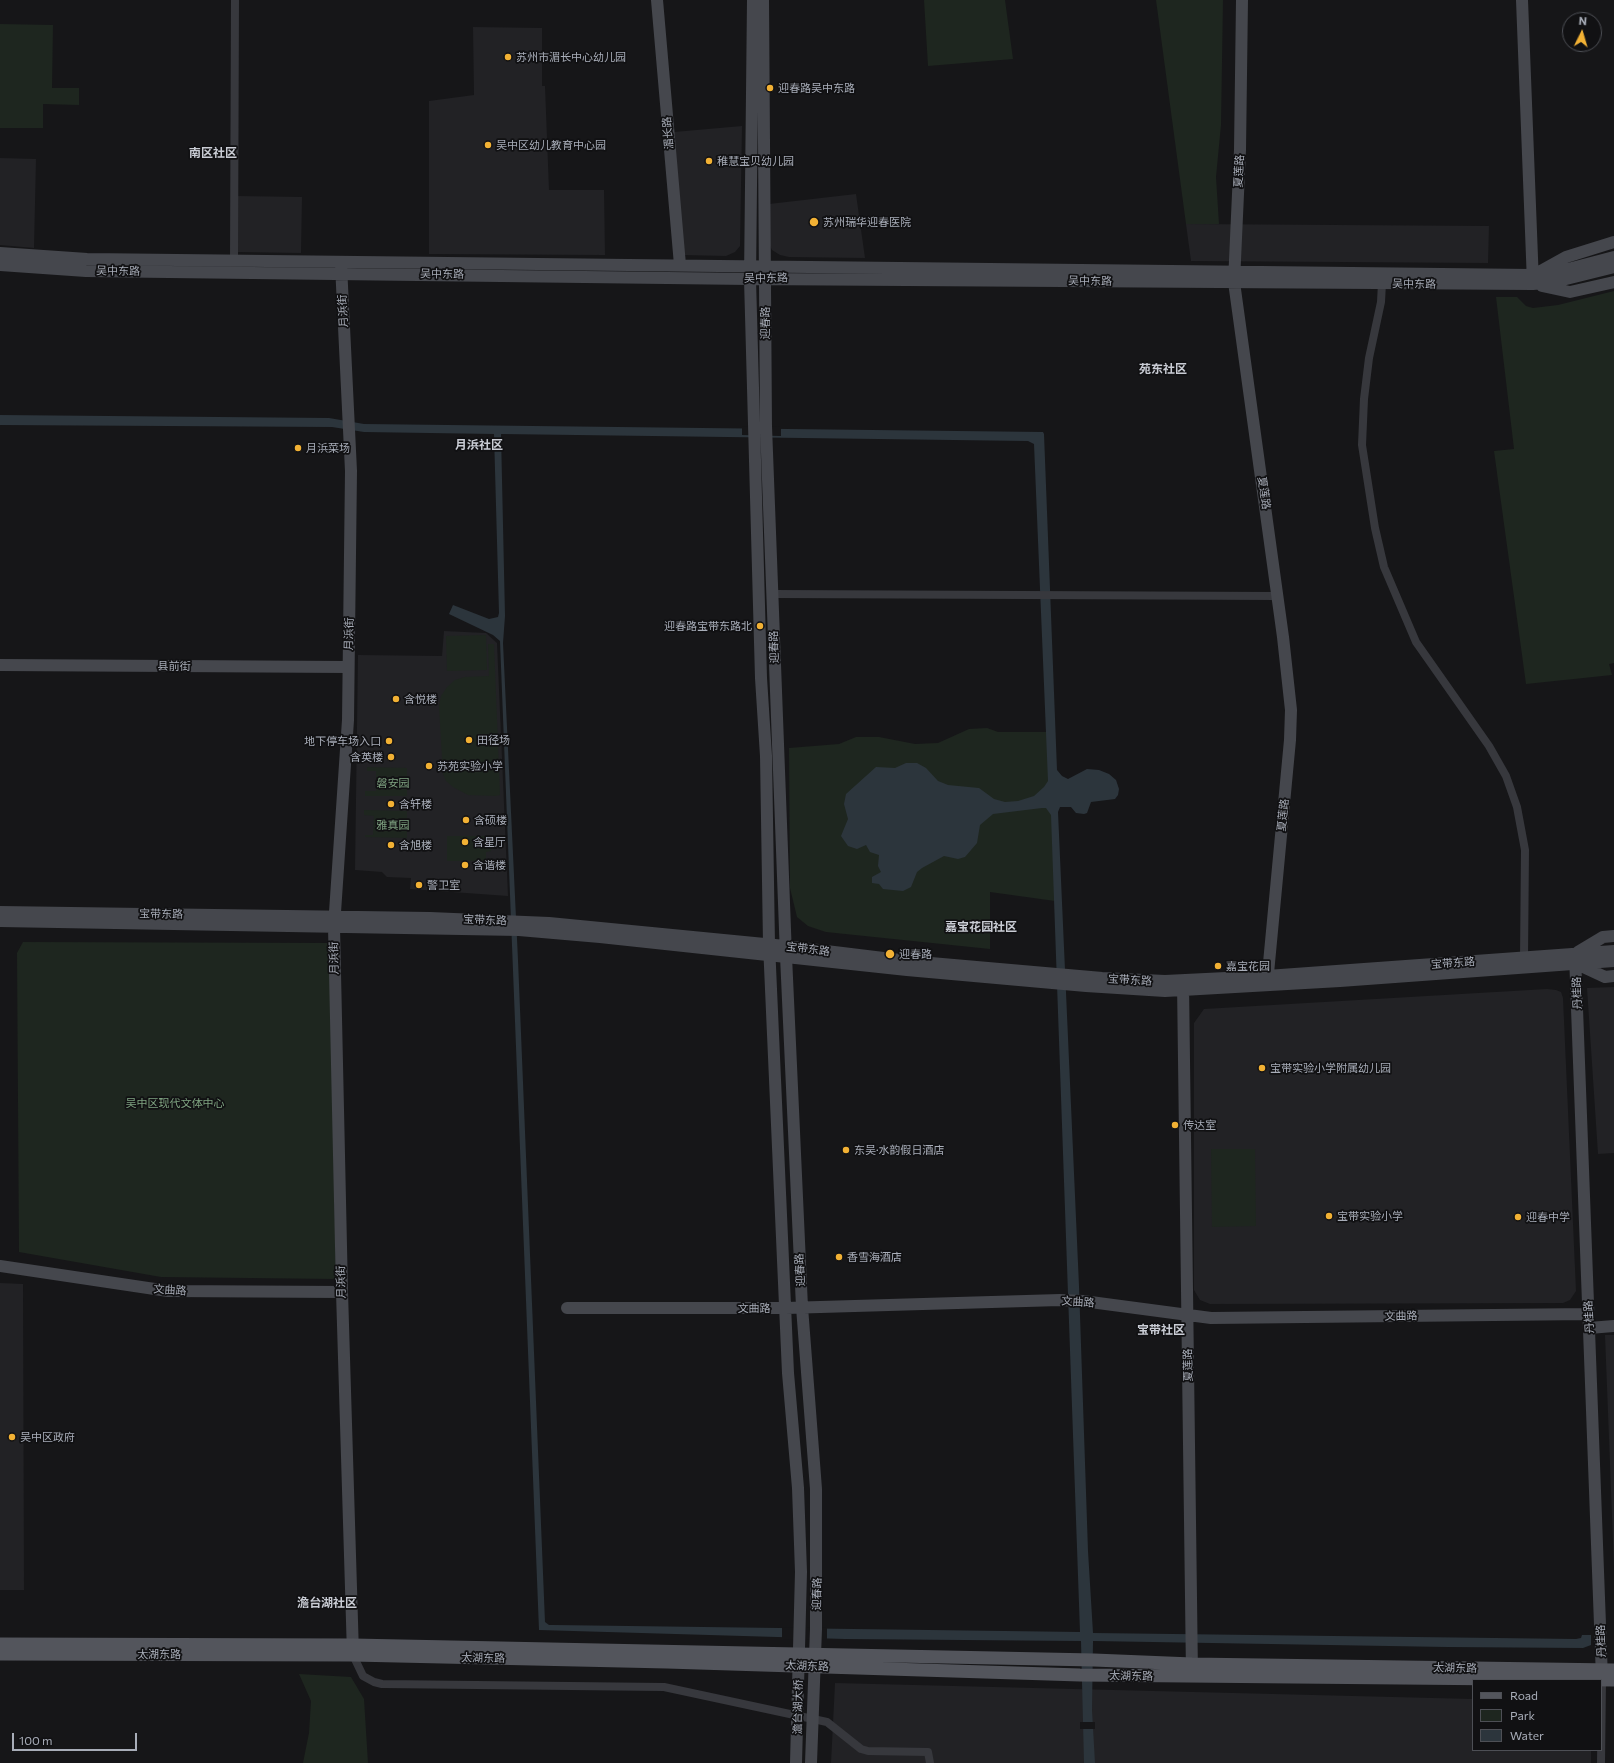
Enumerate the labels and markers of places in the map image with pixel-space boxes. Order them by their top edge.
place label: 苏州市湄长中心幼儿园 [516,50,626,64]
marker: 苏州市湄长中心幼儿园 [503,52,513,62]
place label: 迎春路吴中东路 [778,81,855,95]
marker: 迎春路吴中东路 [765,83,775,93]
place label: 吴中区幼儿教育中心园 [496,138,606,152]
marker: 吴中区幼儿教育中心园 [483,140,493,150]
place label: 稚慧宝贝幼儿园 [717,154,794,168]
marker: 稚慧宝贝幼儿园 [704,156,714,166]
place label: 苏州瑞华迎春医院 [823,215,911,229]
marker: 苏州瑞华迎春医院 [808,216,820,228]
place label: 月浜菜场 [306,441,350,455]
marker: 月浜菜场 [293,443,303,453]
place label: 迎春路宝带东路北 [664,619,752,633]
marker: 迎春路宝带东路北 [755,621,765,631]
place label: 含悦楼 [404,692,437,706]
marker: 含悦楼 [391,694,401,704]
place label: 田径场 [477,733,510,747]
place label: 地下停车场入口 [304,734,381,748]
marker: 田径场 [464,735,474,745]
marker: 地下停车场入口 [384,736,394,746]
place label: 含英楼 [350,750,383,764]
marker: 含英楼 [386,752,396,762]
place label: 苏苑实验小学 [437,759,503,773]
marker: 苏苑实验小学 [424,761,434,771]
place label: 含轩楼 [399,797,432,811]
marker: 含轩楼 [386,799,396,809]
place label: 含硕楼 [474,813,507,827]
marker: 含硕楼 [461,815,471,825]
place label: 含星厅 [473,835,506,849]
marker: 含星厅 [460,837,470,847]
place label: 含旭楼 [399,838,432,852]
marker: 含旭楼 [386,840,396,850]
place label: 含谐楼 [473,858,506,872]
marker: 含谐楼 [460,860,470,870]
place label: 警卫室 [427,878,460,892]
marker: 警卫室 [414,880,424,890]
place label: 迎春路 [899,947,932,961]
marker: 迎春路 [884,948,896,960]
place label: 嘉宝花园 [1226,959,1270,973]
marker: 嘉宝花园 [1213,961,1223,971]
place label: 宝带实验小学附属幼儿园 [1270,1061,1391,1075]
marker: 宝带实验小学附属幼儿园 [1257,1063,1267,1073]
place label: 传达室 [1183,1118,1216,1132]
marker: 传达室 [1170,1120,1180,1130]
place label: 东吴·水韵假日酒店 [854,1143,945,1157]
marker: 东吴·水韵假日酒店 [841,1145,851,1155]
place label: 宝带实验小学 [1337,1209,1403,1223]
place label: 迎春中学 [1526,1210,1570,1224]
marker: 宝带实验小学 [1324,1211,1334,1221]
marker: 迎春中学 [1513,1212,1523,1222]
place label: 香雪海酒店 [847,1250,902,1264]
marker: 香雪海酒店 [834,1252,844,1262]
place label: 吴中区政府 [20,1430,75,1444]
marker: 吴中区政府 [7,1432,17,1442]

